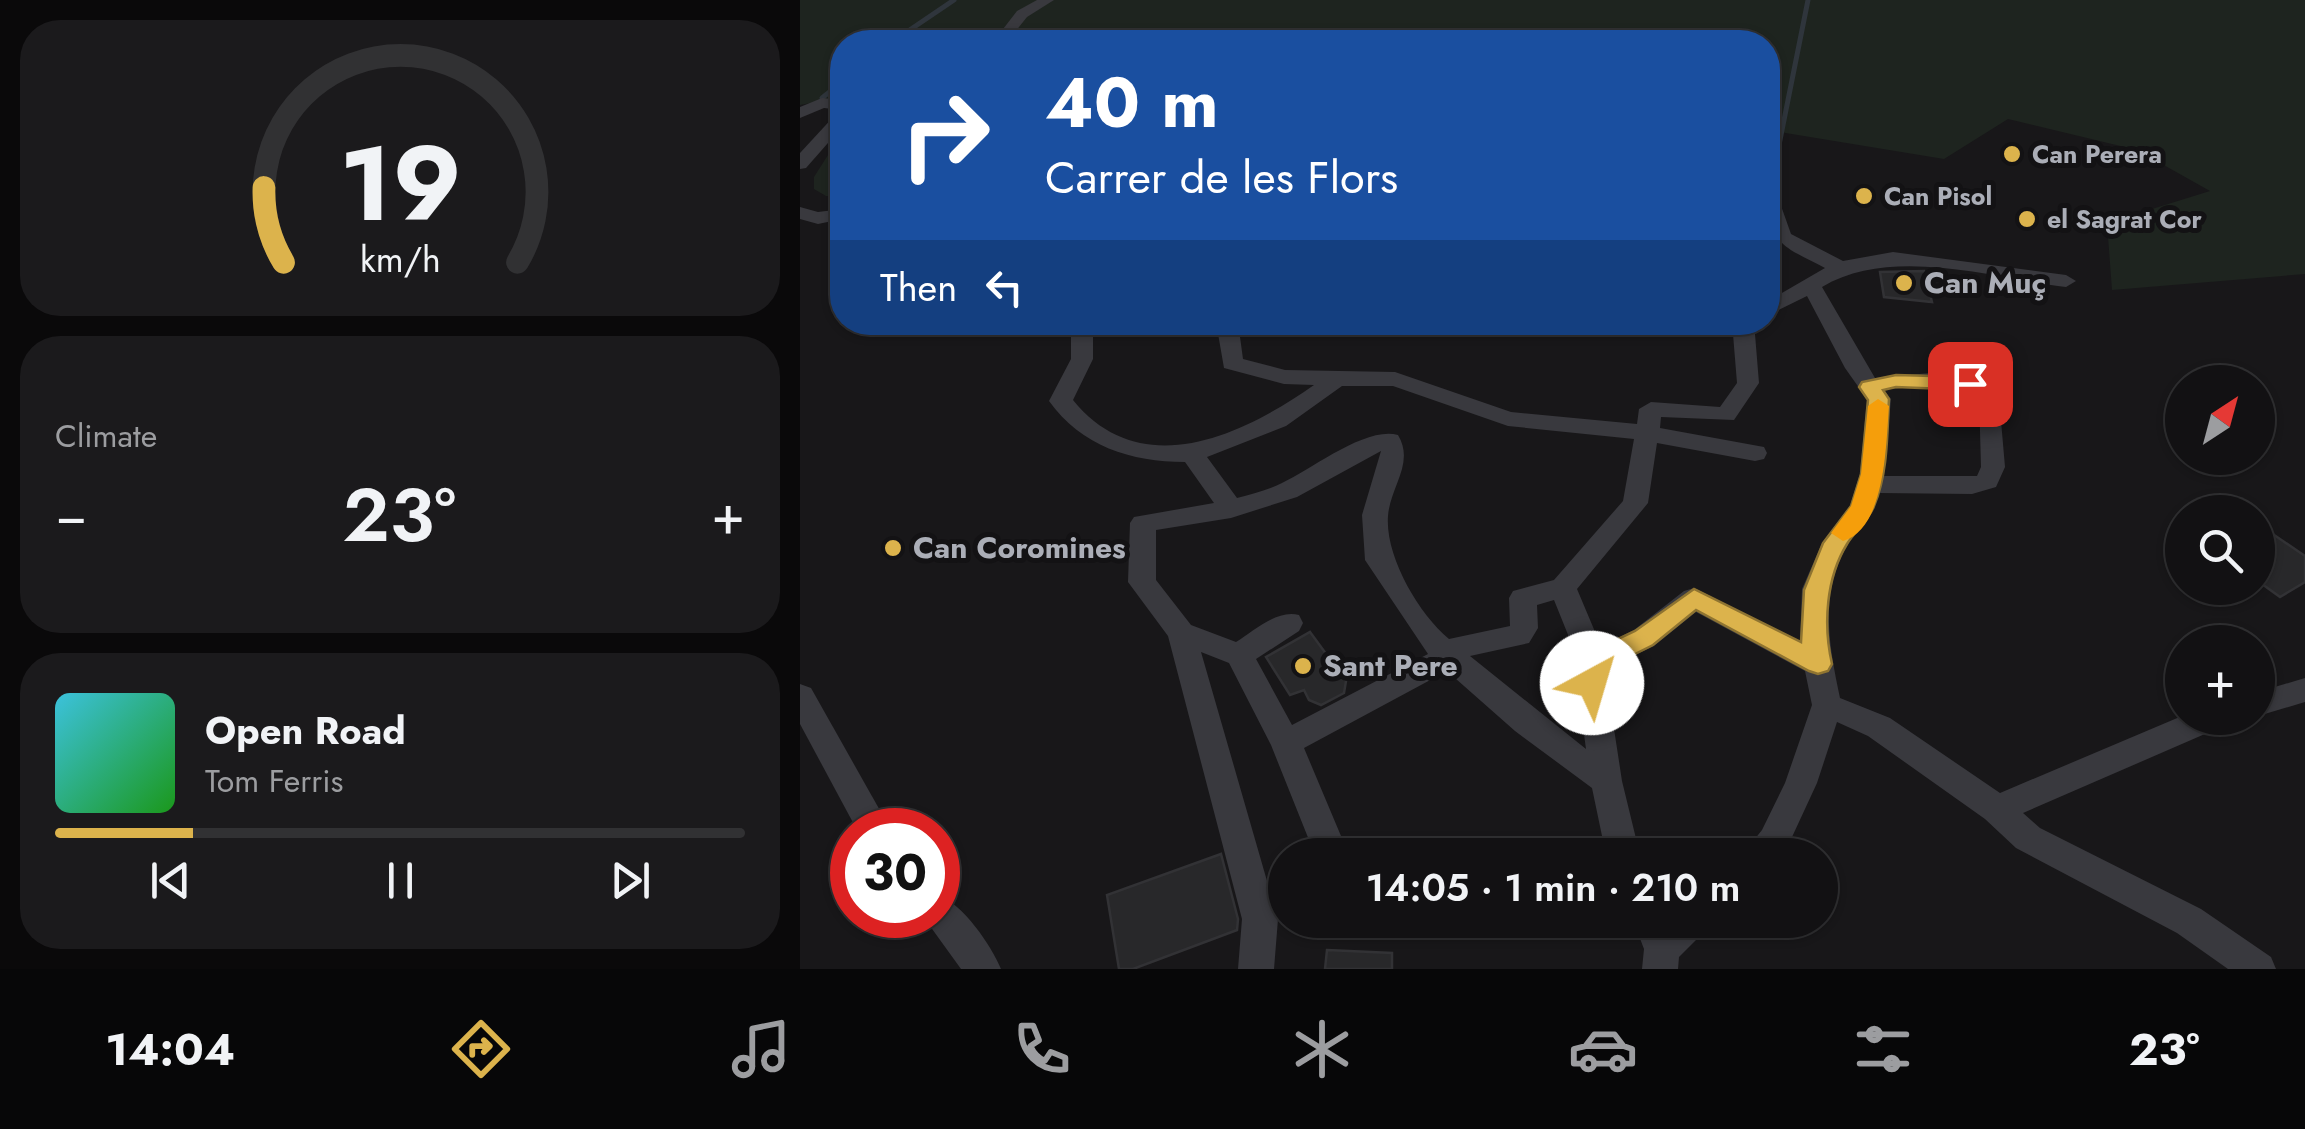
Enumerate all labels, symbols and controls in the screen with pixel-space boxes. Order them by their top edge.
text: 40 m [1045,52,1219,153]
icon: right [880,70,1010,200]
text: 19 [339,109,461,259]
place label: Can Perera [2032,136,2162,172]
marker: Can Perera [2001,143,2023,165]
text: Carrer de les Flors [1045,145,1398,210]
place label: Can Pisol [1884,178,1992,214]
marker: Can Pisol [1853,185,1875,207]
place label: el Sagrat Cor [2047,201,2202,237]
marker: el Sagrat Cor [2016,208,2038,230]
text: km/h [360,234,440,285]
text: Then [880,260,957,315]
icon: left [977,260,1032,315]
place label: Can Muç [1924,261,2046,304]
marker: Can Muç [1893,272,1915,294]
pin [1928,342,2013,427]
icon: arrive [1943,357,1998,412]
north arrow [2165,365,2275,475]
map controls [2165,365,2275,735]
text: Climate [55,413,157,459]
text: 23° [342,461,456,569]
text: − [55,475,87,555]
text: + [711,475,745,555]
button: search [2165,495,2275,605]
place label: Can Coromines [913,526,1126,569]
marker: Can Coromines [882,537,904,559]
button: + [2165,625,2275,735]
position arrow [1540,631,1644,735]
place label: Sant Pere [1323,644,1458,687]
marker: Sant Pere [1292,655,1314,677]
text: Open Road [205,703,406,758]
text: Tom Ferris [205,758,343,804]
speed limit sign: 30 [830,808,960,938]
icon: previous [143,853,198,908]
icon: pause [373,853,428,908]
icon: next [603,853,658,908]
text: 14:05 · 1 min · 210 m [1366,860,1740,915]
icon: directions [446,1014,516,1084]
icon: music [726,1014,796,1084]
icon: phone [1007,1014,1077,1084]
icon: climate [1287,1014,1357,1084]
icon: car [1568,1014,1638,1084]
icon: filters [1848,1014,1918,1084]
text: 14:04 [105,1017,235,1082]
text: 23° [2129,1017,2200,1082]

